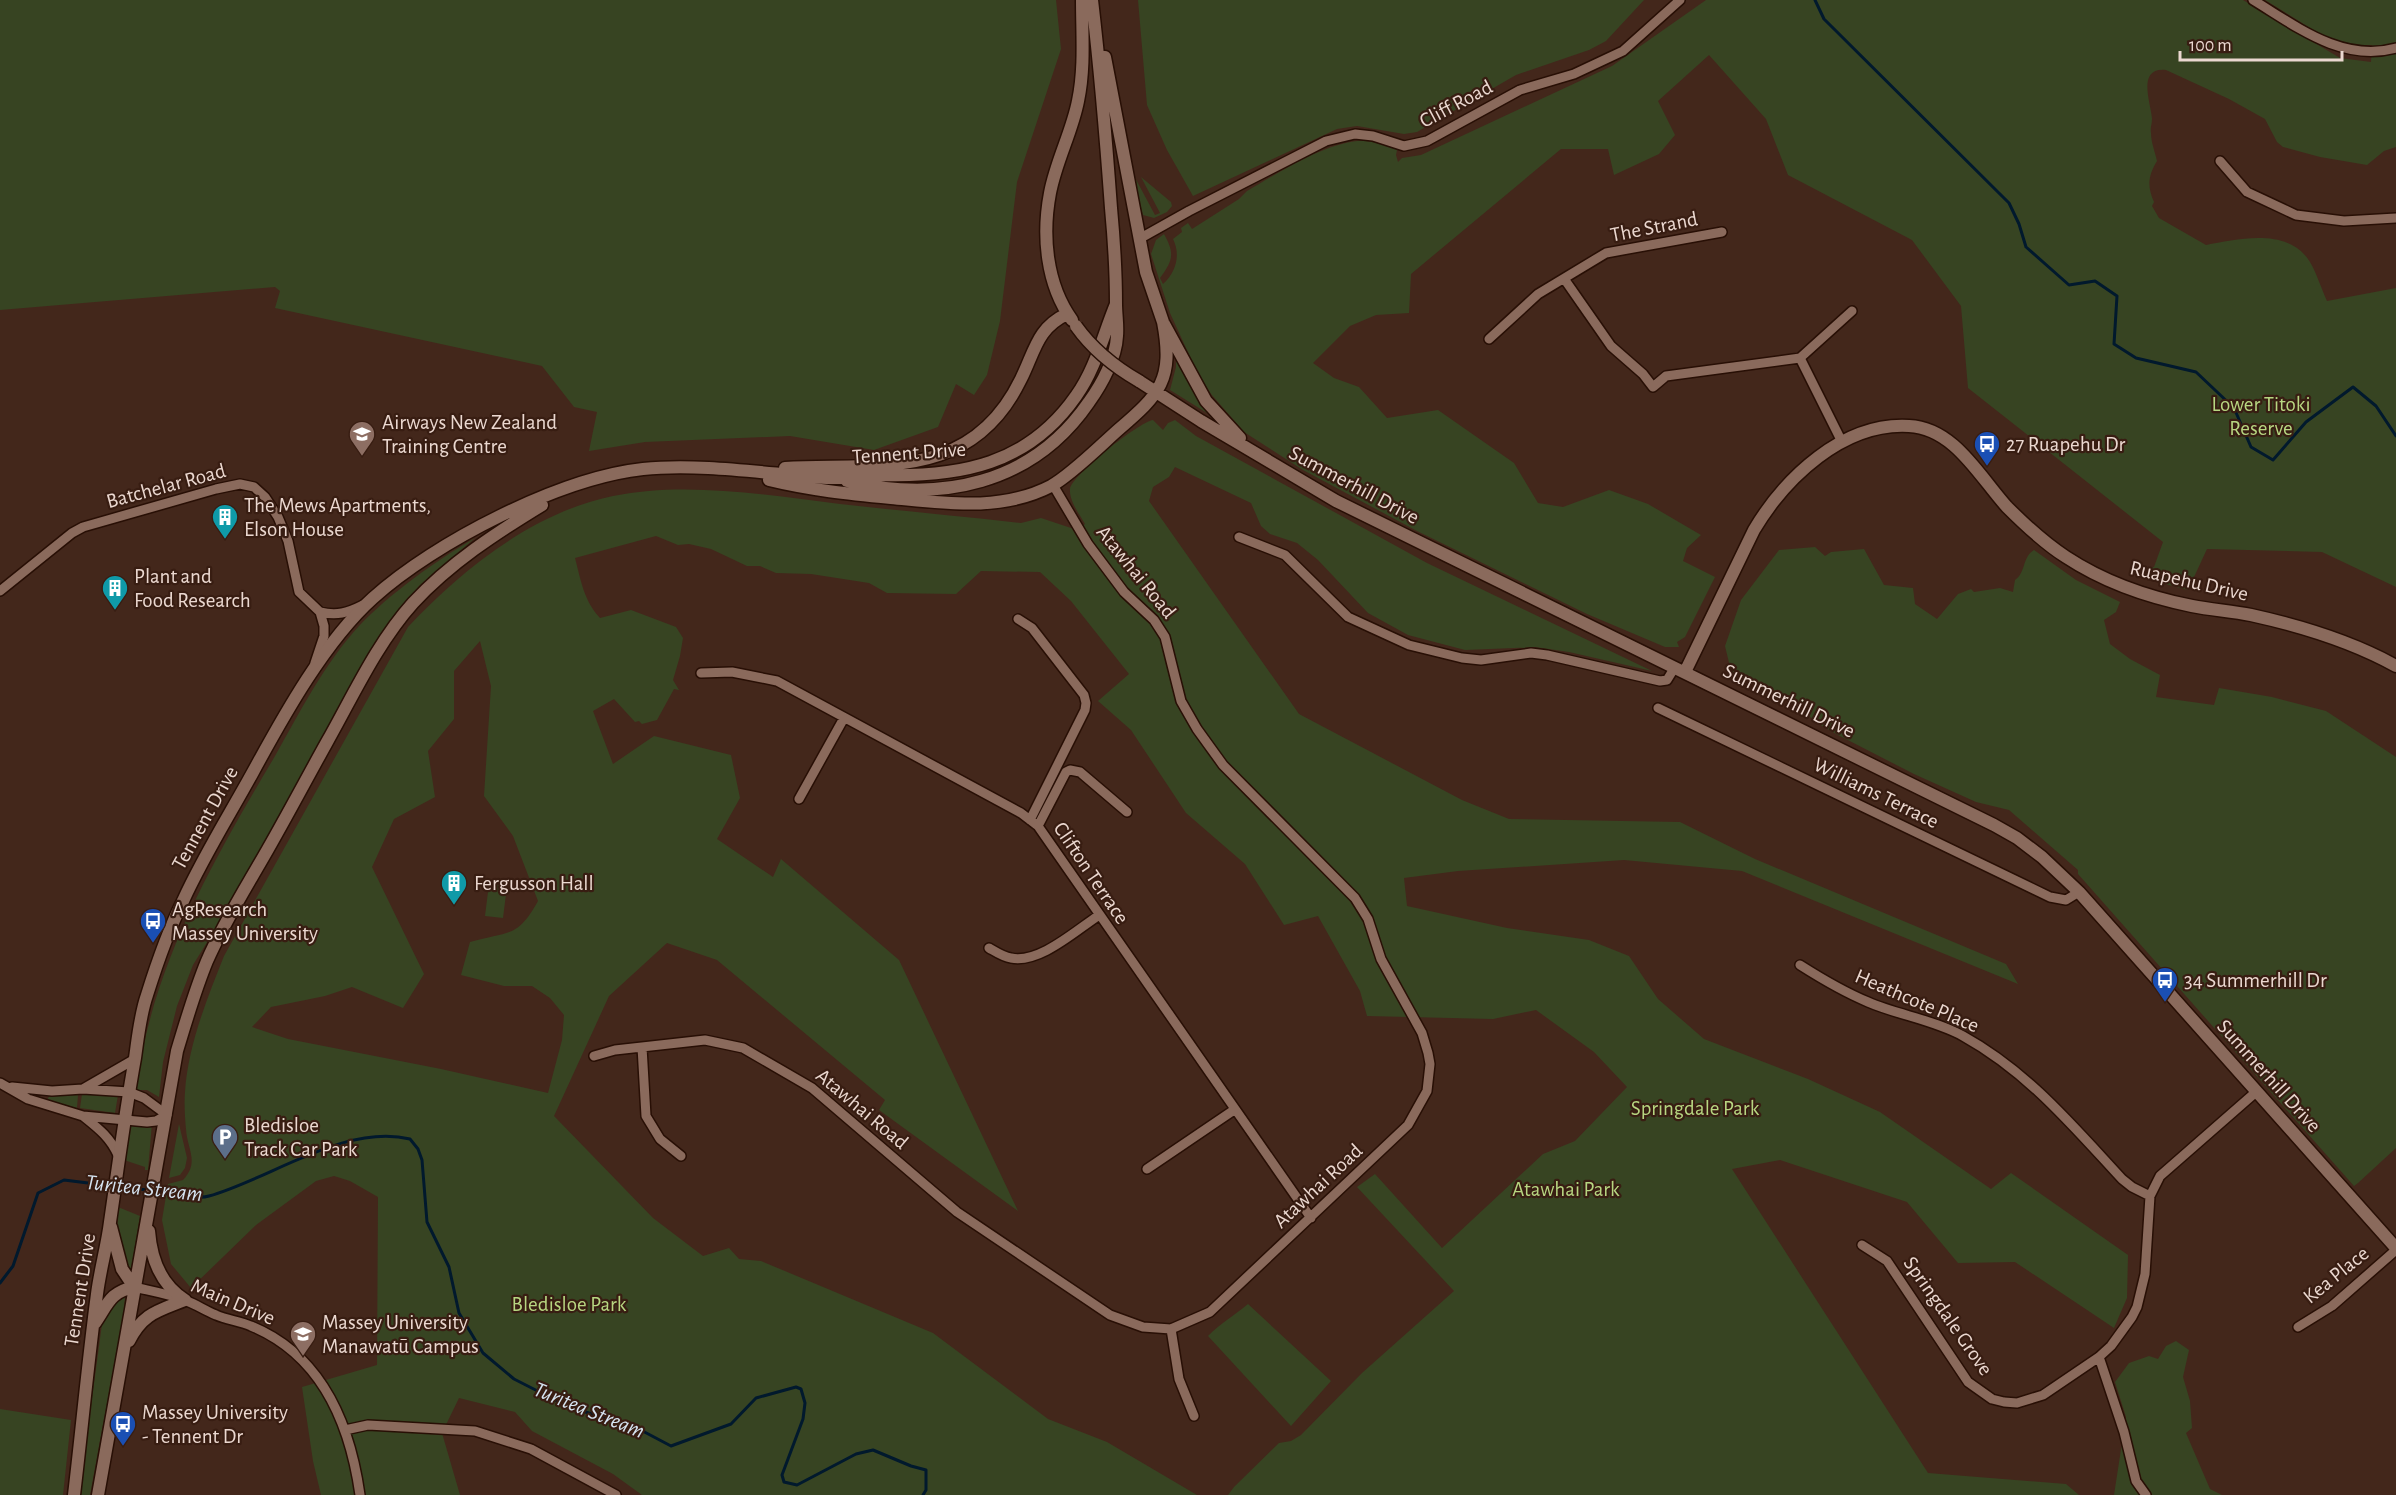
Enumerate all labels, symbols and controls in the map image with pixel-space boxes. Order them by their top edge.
scale bar [2180,24,2342,62]
text: 100 m [2189,37,2232,55]
street label: Cliff Road [1416,76,1496,132]
street label: The Strand [1609,208,1700,246]
park label: Lower Titoki Reserve [2212,394,2311,439]
place label: Airways New Zealand Training Centre [382,412,557,457]
school or university icon: Airways New Zealand Training Centre [347,419,377,457]
bus stop icon: 27 Ruapehu Dr [1972,429,2002,467]
place label: 27 Ruapehu Dr [2006,434,2125,455]
street label: Tennent Drive [851,439,967,467]
street label: Summerhill Drive [1286,442,1422,528]
street label: Batchelar Road [104,460,228,512]
place label: The Mews Apartments, Elson House [244,495,431,540]
building icon: The Mews Apartments, Elson House [210,502,240,540]
street label: Atawhai Road [1092,522,1180,623]
street label: Ruapehu Drive [2128,557,2250,605]
place label: Plant and Food Research [134,566,251,611]
building icon: Plant and Food Research [100,573,130,611]
street label: Summerhill Drive [1720,660,1858,742]
street label: Williams Terrace [1810,754,1942,832]
street label: Tennent Drive [168,763,242,873]
street label: Clifton Terrace [1049,818,1133,928]
building icon: Fergusson Hall [439,868,469,906]
place label: Fergusson Hall [474,873,594,894]
place label: AgResearch Massey University [172,899,318,944]
bus stop icon: AgResearch Massey University [138,906,168,944]
street label: Heathcote Place [1852,965,1982,1037]
bus stop icon: 34 Summerhill Dr [2150,965,2180,1003]
place label: 34 Summerhill Dr [2184,970,2327,991]
street label: Summerhill Drive [2213,1016,2325,1136]
street label: Atawhai Road [812,1065,912,1153]
park label: Springdale Park [1631,1098,1760,1119]
place label: Bledisloe Track Car Park [244,1115,358,1160]
parking icon: Bledisloe Track Car Park [210,1122,240,1160]
street label: Atawhai Road [1270,1140,1367,1232]
water label: Turitea Stream [85,1171,203,1205]
park label: Atawhai Park [1512,1179,1620,1200]
street label: Tennent Drive [61,1232,99,1348]
street label: Kea Place [2299,1242,2373,1308]
street label: Springdale Grove [1899,1253,1997,1379]
street label: Main Drive [188,1275,278,1329]
park label: Bledisloe Park [512,1294,627,1315]
place label: Massey University Manawatū Campus [322,1312,479,1357]
school or university icon: Massey University Manawatū Campus [288,1319,318,1357]
water label: Turitea Stream [530,1378,648,1442]
place label: Massey University - Tennent Dr [142,1402,288,1447]
bus stop icon: Massey University - Tennent Dr [108,1409,138,1447]

